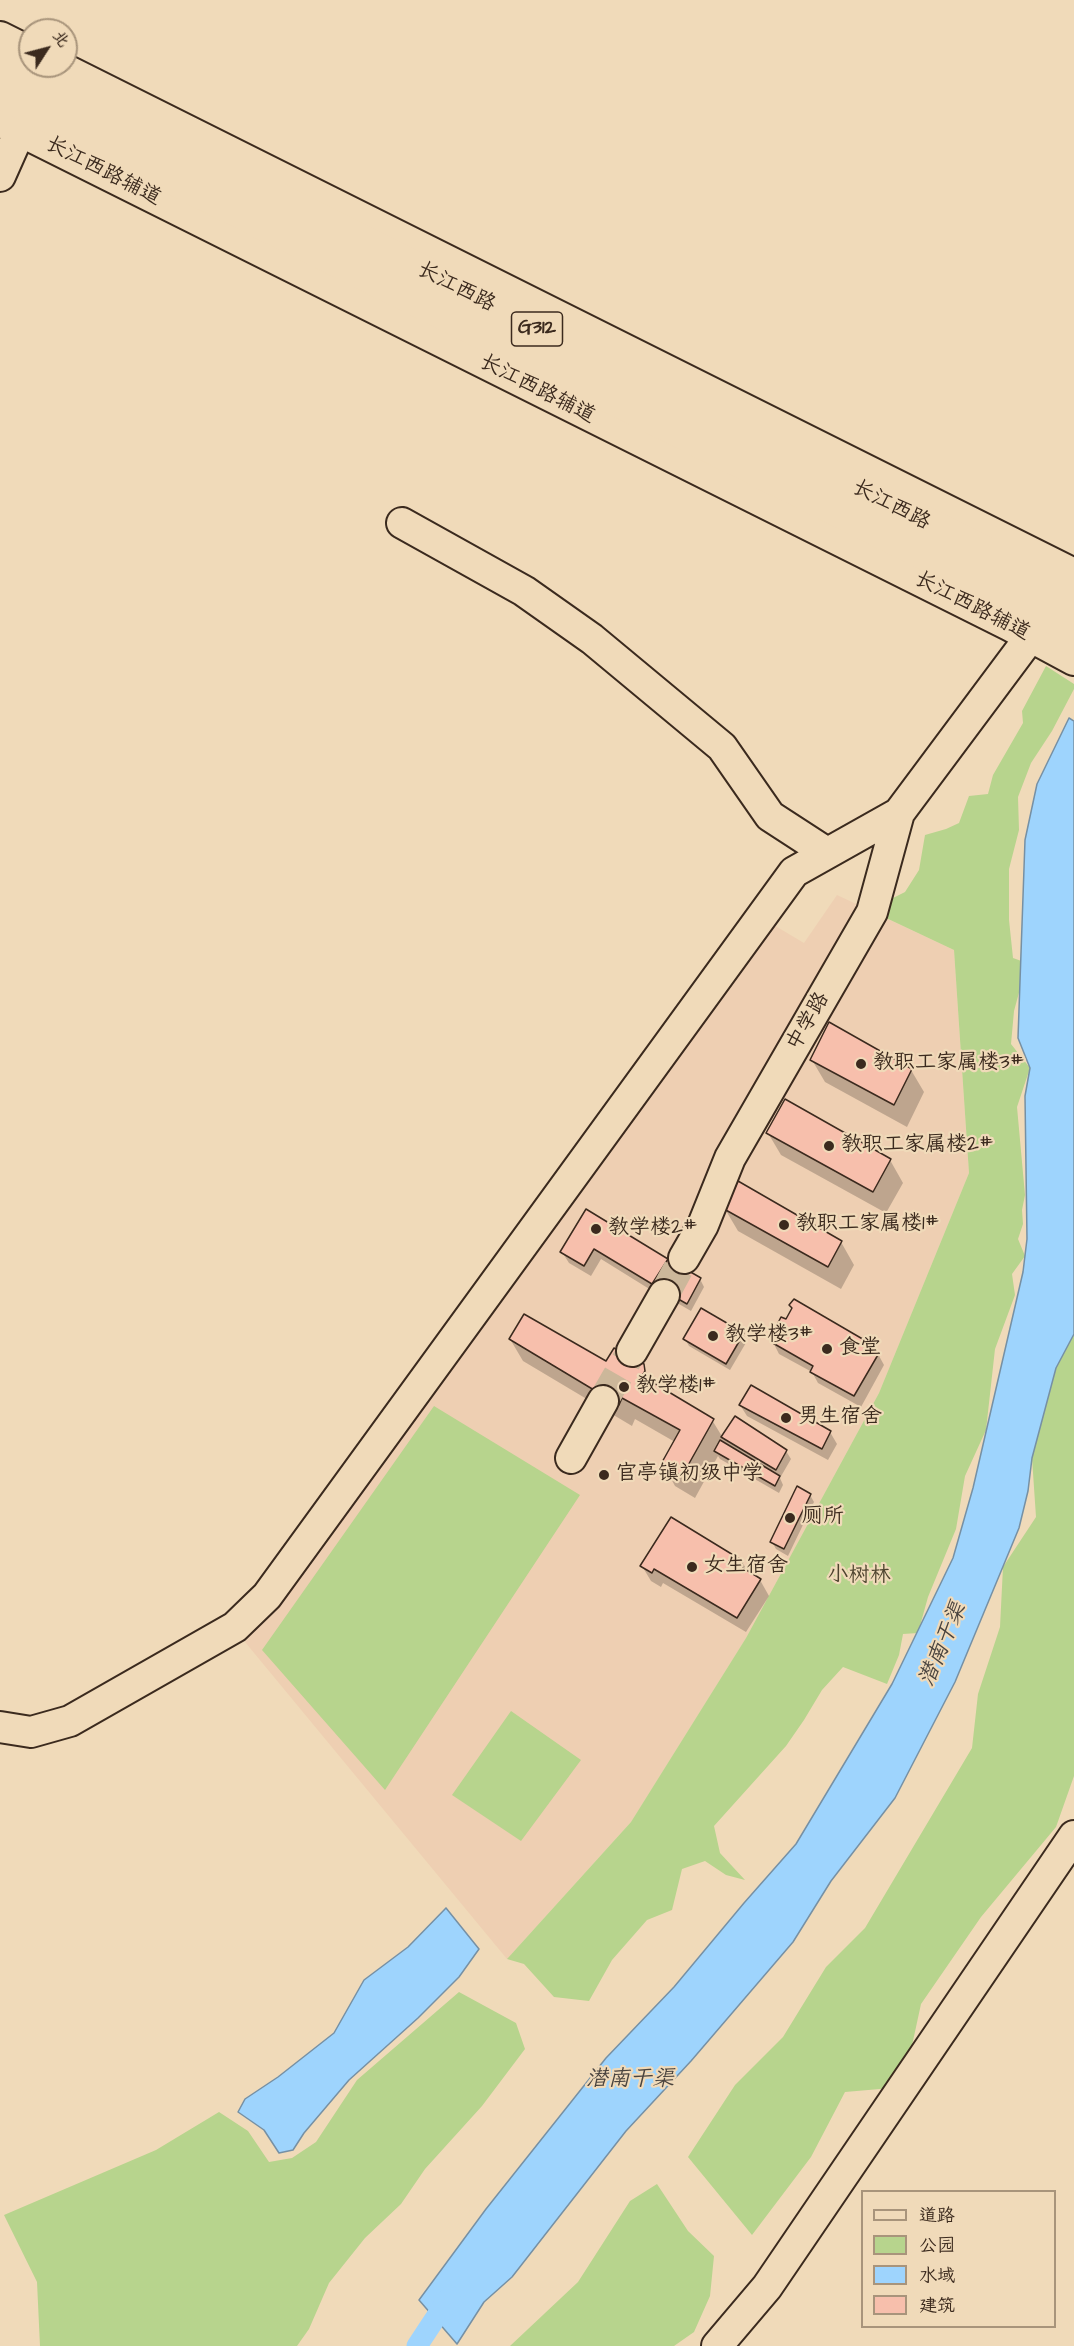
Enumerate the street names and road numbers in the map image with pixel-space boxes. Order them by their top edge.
street label: 长江西路辅道 [41,132,165,212]
street label: 长江西路 [413,258,499,318]
road number: G312 [512,312,562,346]
street label: 长江西路辅道 [475,350,599,430]
street label: 长江西路 [848,476,934,536]
street label: 长江西路辅道 [910,567,1034,647]
street label: 中学路 [782,988,836,1056]

